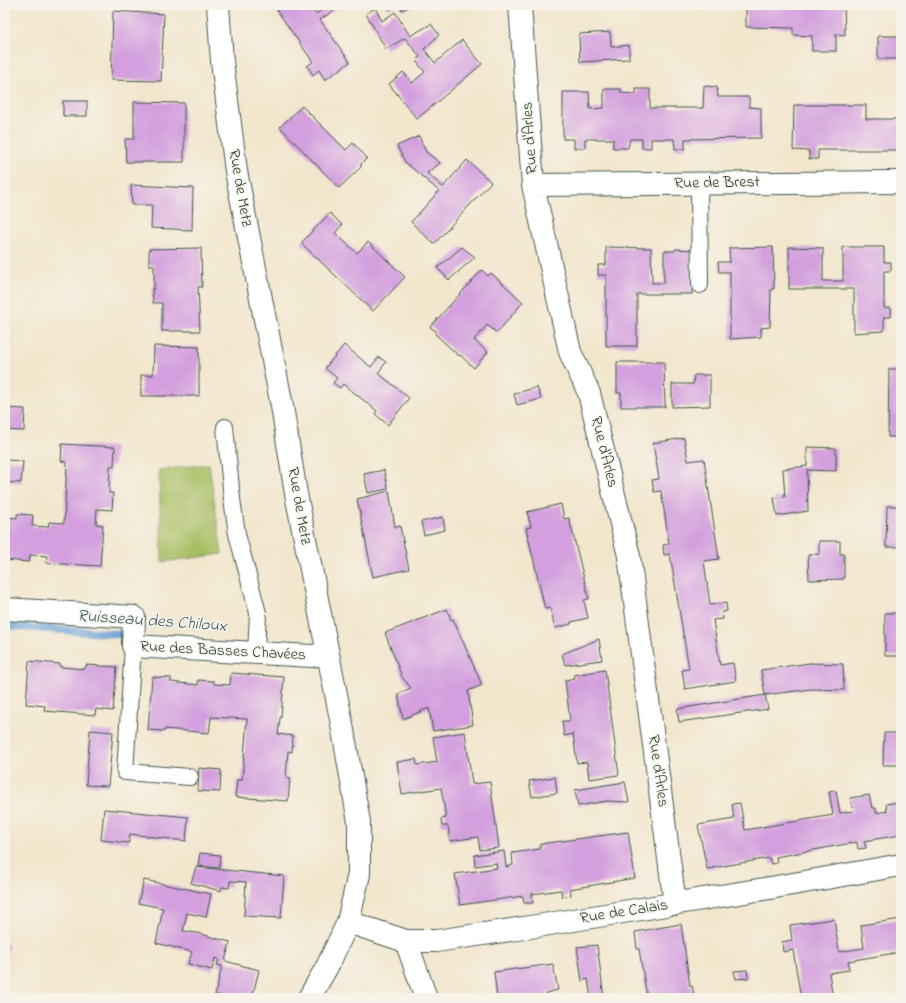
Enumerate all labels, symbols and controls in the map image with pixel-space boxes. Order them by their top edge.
street label: Rue d'Arles [515,101,545,175]
street label: Rue de Metz [221,147,259,229]
street label: Rue de Brest [674,170,761,196]
street label: Rue d'Arles [584,414,624,490]
street label: Rue de Metz [280,465,318,547]
water label: Ruisseau des Chiloux [76,603,229,639]
street label: Rue des Basses Chavées [139,635,307,667]
street label: Rue d'Arles [641,733,675,809]
street label: Rue de Calais [578,893,670,931]

